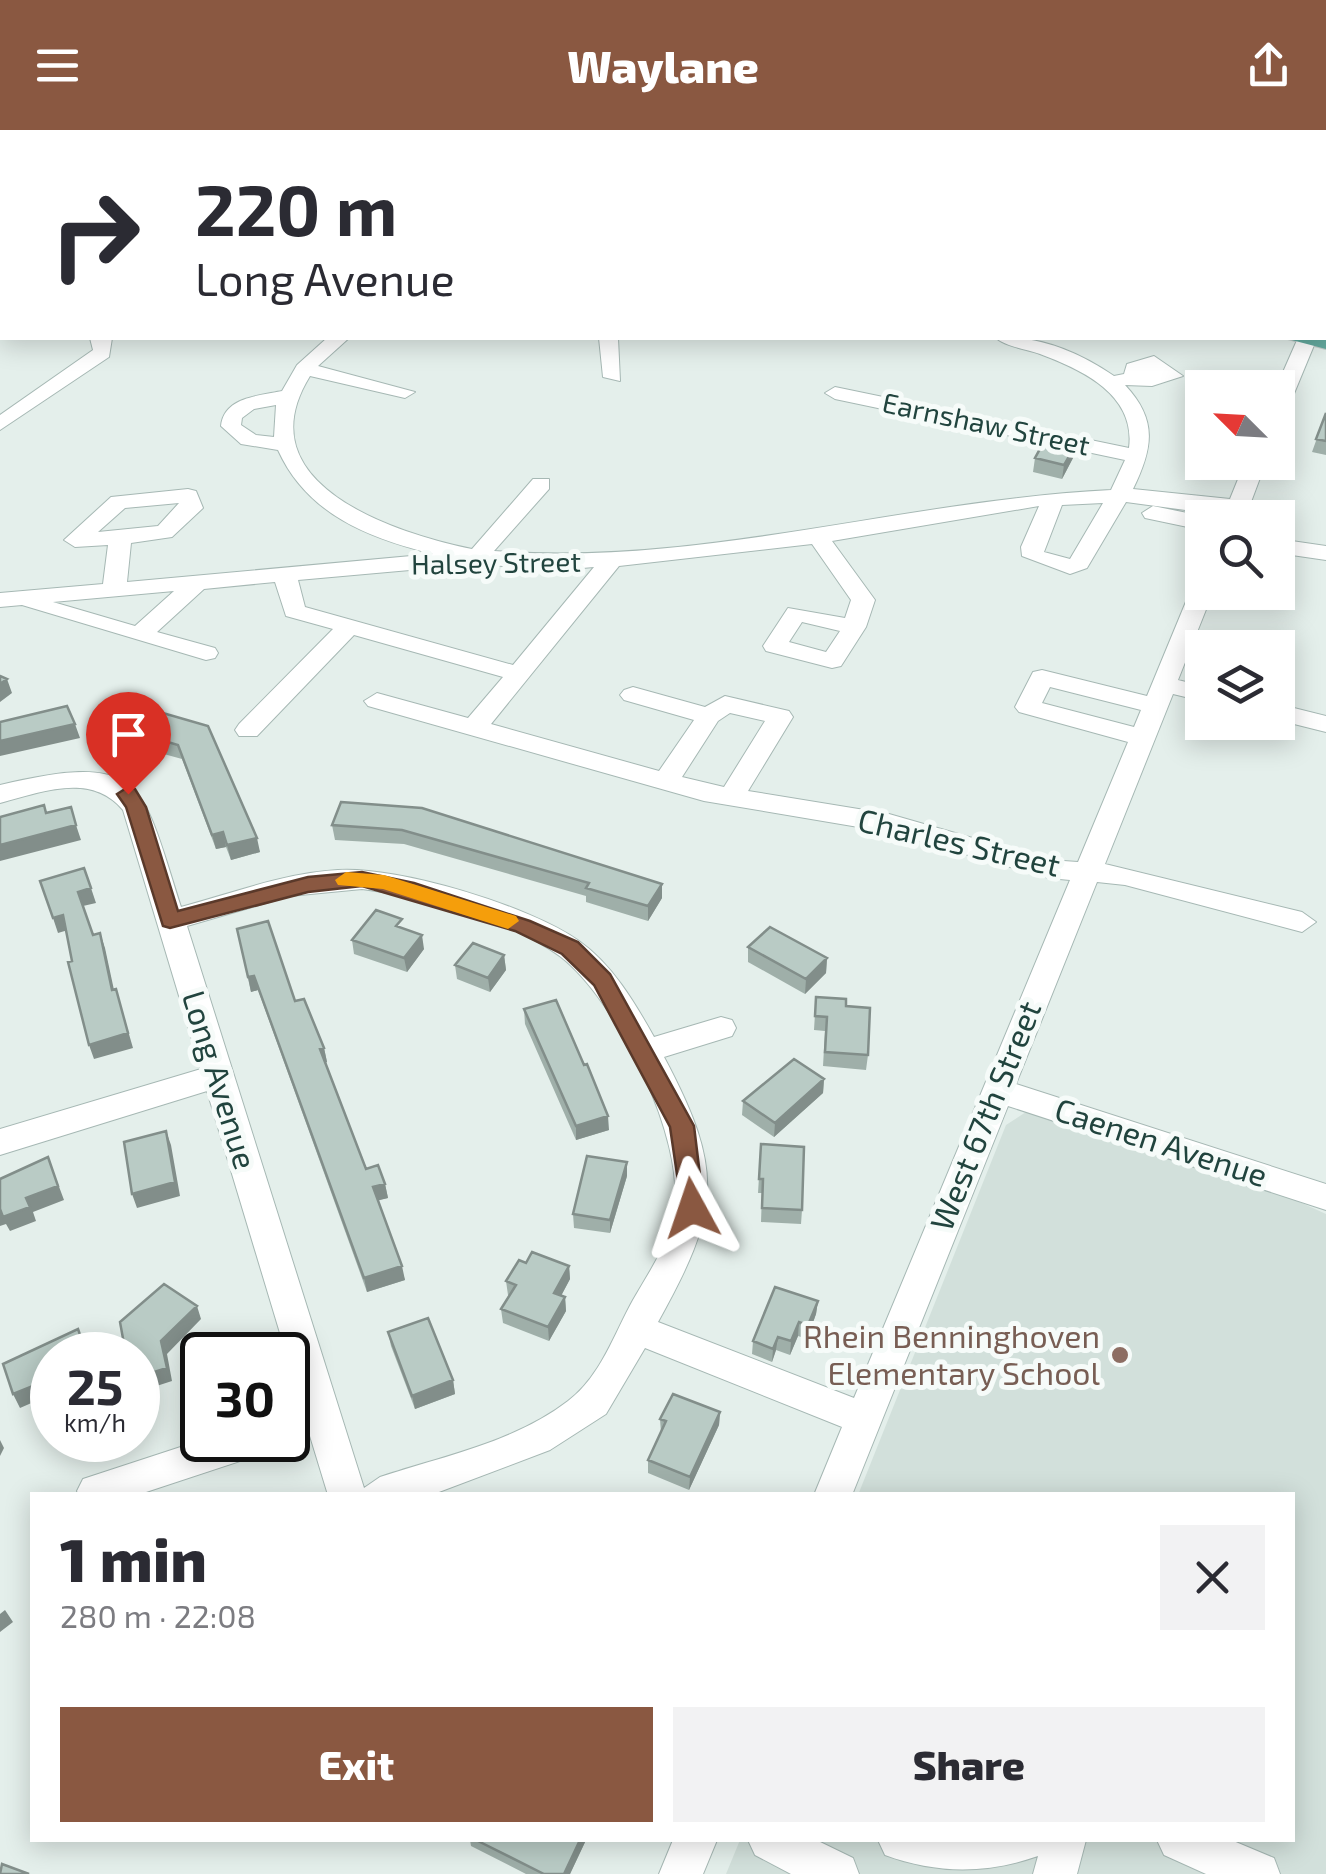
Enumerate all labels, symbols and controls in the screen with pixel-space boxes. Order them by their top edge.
icon: menu [30,38,85,93]
text: Waylane [567,38,759,92]
icon: share [1241,38,1296,93]
text: 220 m [195,166,397,250]
icon: right [30,170,160,300]
text: Long Avenue [195,251,455,305]
north arrow [1185,370,1295,480]
map controls [1185,370,1295,740]
street label: Earnshaw Street [879,384,1093,462]
button: search [1185,500,1295,610]
street label: Halsey Street [411,544,581,580]
button: layers [1185,630,1295,740]
pin [86,692,171,795]
icon: arrive [101,707,156,762]
street label: Charles Street [855,799,1064,883]
street label: Long Avenue [176,986,266,1173]
street label: West 67th Street [921,995,1047,1236]
street label: Caenen Avenue [1051,1089,1273,1193]
position arrow [640,1156,744,1260]
place label: Rhein Benninghoven Elementary School [803,1316,1100,1391]
speed limit sign: 30 [180,1332,310,1462]
marker: Rhein Benninghoven Elementary School [1109,1344,1131,1366]
text: 25 [67,1355,123,1415]
text: km/h [64,1407,126,1437]
text: 1 min [60,1522,207,1594]
button: close [1160,1525,1265,1630]
text: 280 m · 22:08 [60,1596,256,1634]
button: Exit [60,1707,653,1822]
button: Share [673,1707,1265,1822]

